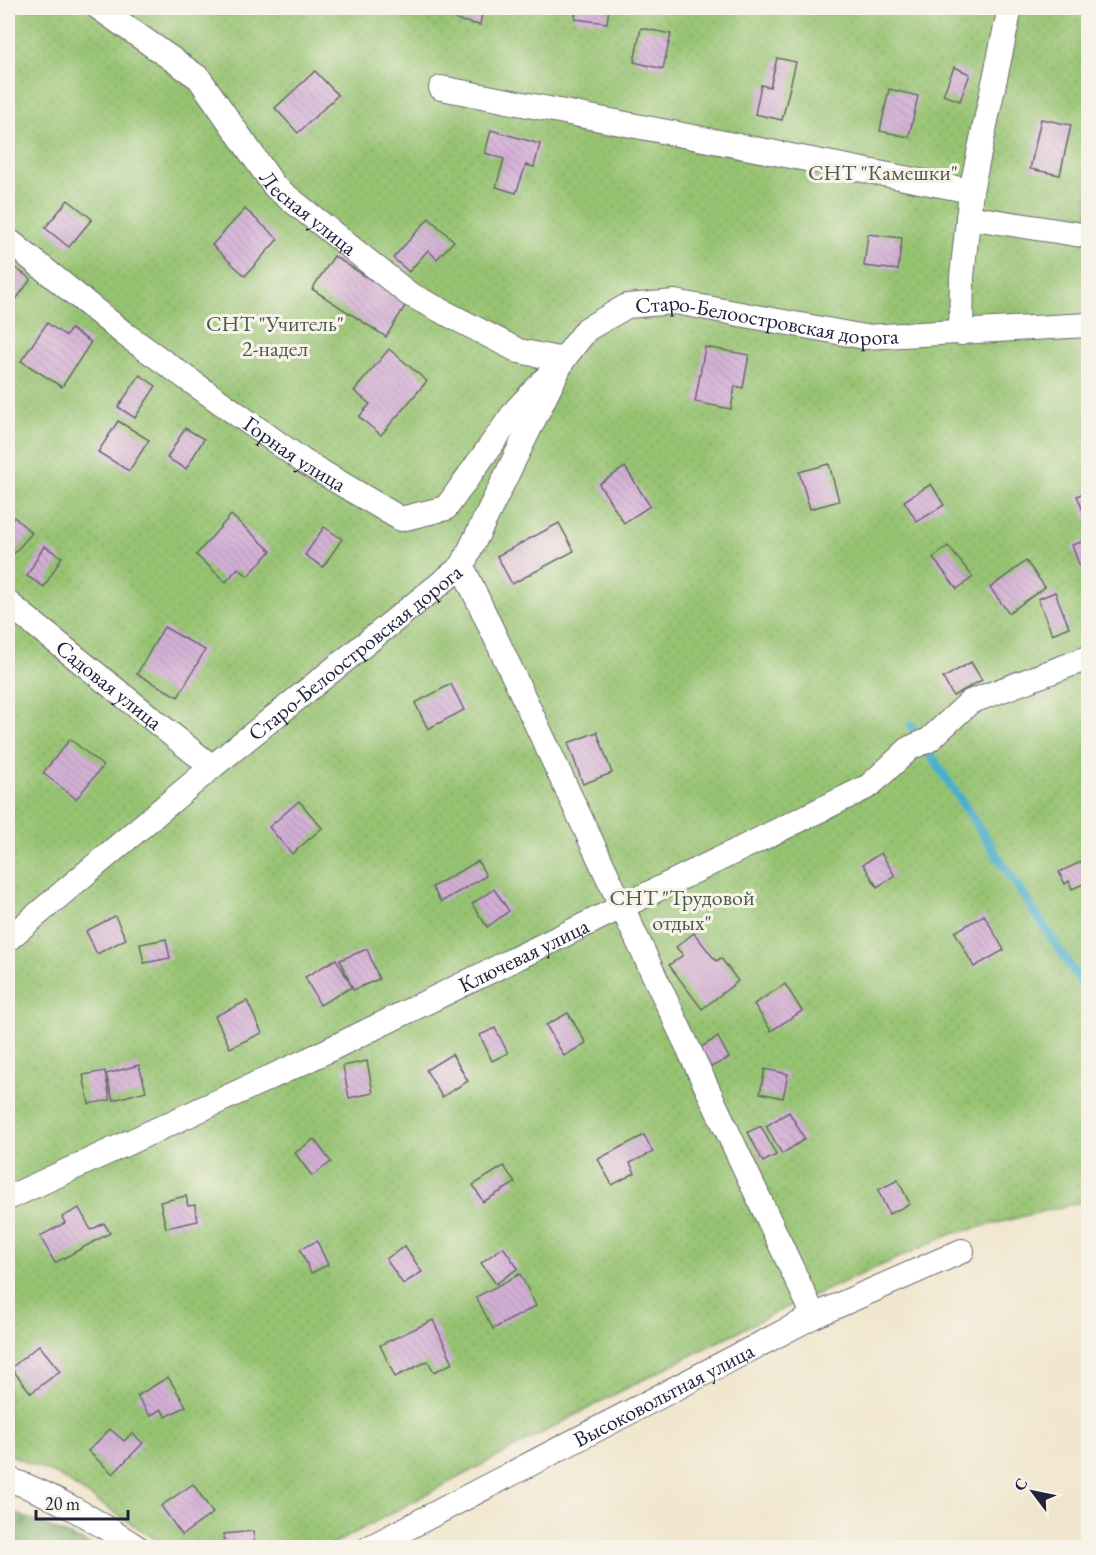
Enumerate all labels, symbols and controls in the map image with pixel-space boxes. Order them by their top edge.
park label: СНТ "Камешки" [808,158,958,187]
street label: Лесная улица [253,165,363,262]
street label: Старо-Белоостровская дорога [634,287,900,352]
park label: СНТ "Учитель" 2-надел [206,309,344,363]
street label: Горная улица [238,409,352,498]
street label: Старо-Белоостровская дорога [242,557,468,747]
street label: Садовая улица [50,633,169,736]
park label: СНТ "Трудовой отдых" [609,883,755,937]
street label: Ключевая улица [453,911,594,999]
street label: Высоковольтная улица [568,1335,759,1454]
north arrow [1003,1462,1063,1522]
text: С [1009,1474,1033,1495]
scale bar [36,1483,128,1521]
text: 20 m [45,1492,80,1515]

